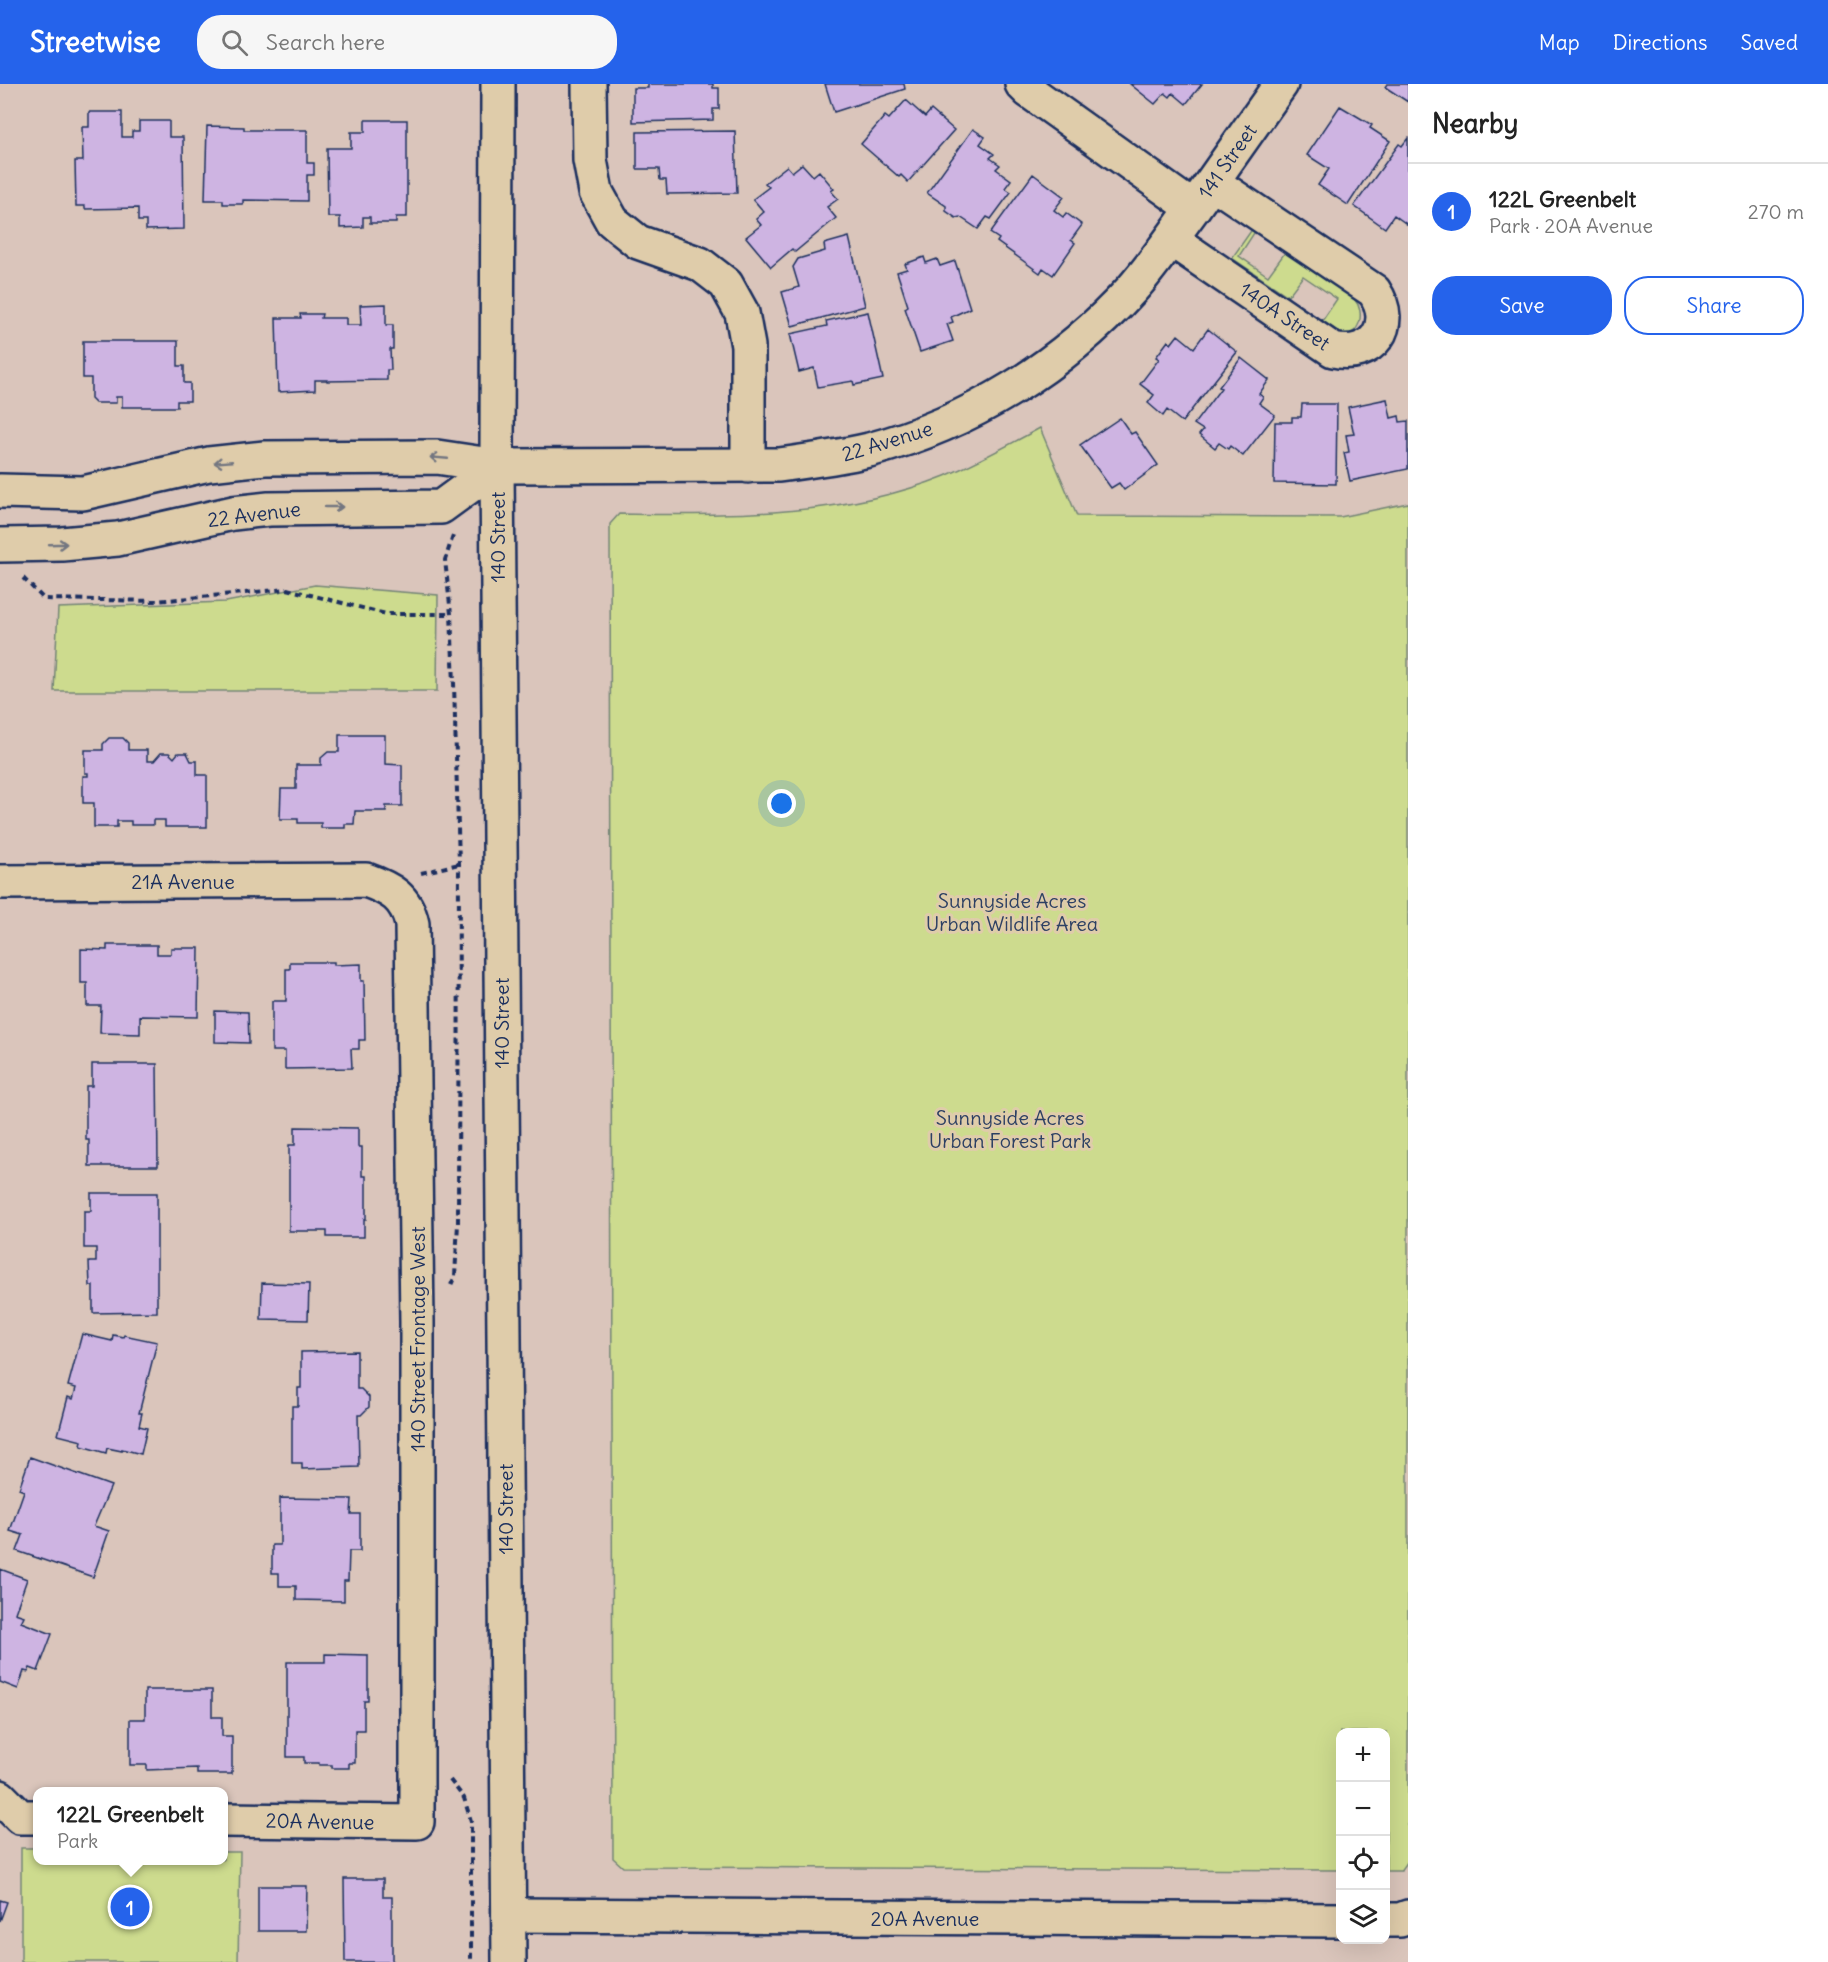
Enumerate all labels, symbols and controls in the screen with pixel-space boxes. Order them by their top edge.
search box [197,15,617,69]
text: Streetwise [30,24,161,60]
icon: search [218,26,251,59]
text: Search here [266,28,385,56]
text: Map [1539,29,1580,56]
text: Directions [1613,29,1707,56]
text: Saved [1740,29,1798,56]
text: Nearby [1432,107,1518,140]
street label: 141 Street [1192,119,1262,203]
text: 122L Greenbelt [1489,185,1636,213]
text: 1 [1448,199,1455,224]
text: 270 m [1748,199,1804,224]
text: Park · 20A Avenue [1489,213,1653,238]
button: Save [1432,276,1612,335]
button: Share [1624,276,1804,335]
street label: 140A Street [1235,277,1335,355]
street label: 22 Avenue [839,415,935,467]
one-way arrow [429,452,449,463]
one-way arrow [213,457,233,468]
street label: 140 Street [485,491,510,582]
street label: 22 Avenue [206,496,302,532]
one-way arrow [324,502,344,513]
one-way arrow [48,538,68,549]
your location [767,789,796,818]
street label: 21A Avenue [131,869,235,894]
park label: Sunnyside Acres Urban Wildlife Area [926,888,1098,936]
street label: 140 Street [489,977,514,1068]
park label: Sunnyside Acres Urban Forest Park [929,1105,1091,1153]
street label: 140 Street Frontage West [405,1226,430,1452]
street label: 140 Street [493,1463,518,1554]
map controls [1336,1728,1390,1944]
button: + [1336,1728,1390,1782]
button: − [1336,1782,1390,1836]
popup [33,1787,228,1865]
text: 122L Greenbelt [57,1800,204,1828]
street label: 20A Avenue [265,1808,375,1834]
text: Park [57,1828,98,1853]
button: locate [1336,1836,1390,1890]
pin: 1 [110,1884,150,1930]
button: layers [1336,1890,1390,1944]
street label: 20A Avenue [871,1906,979,1931]

